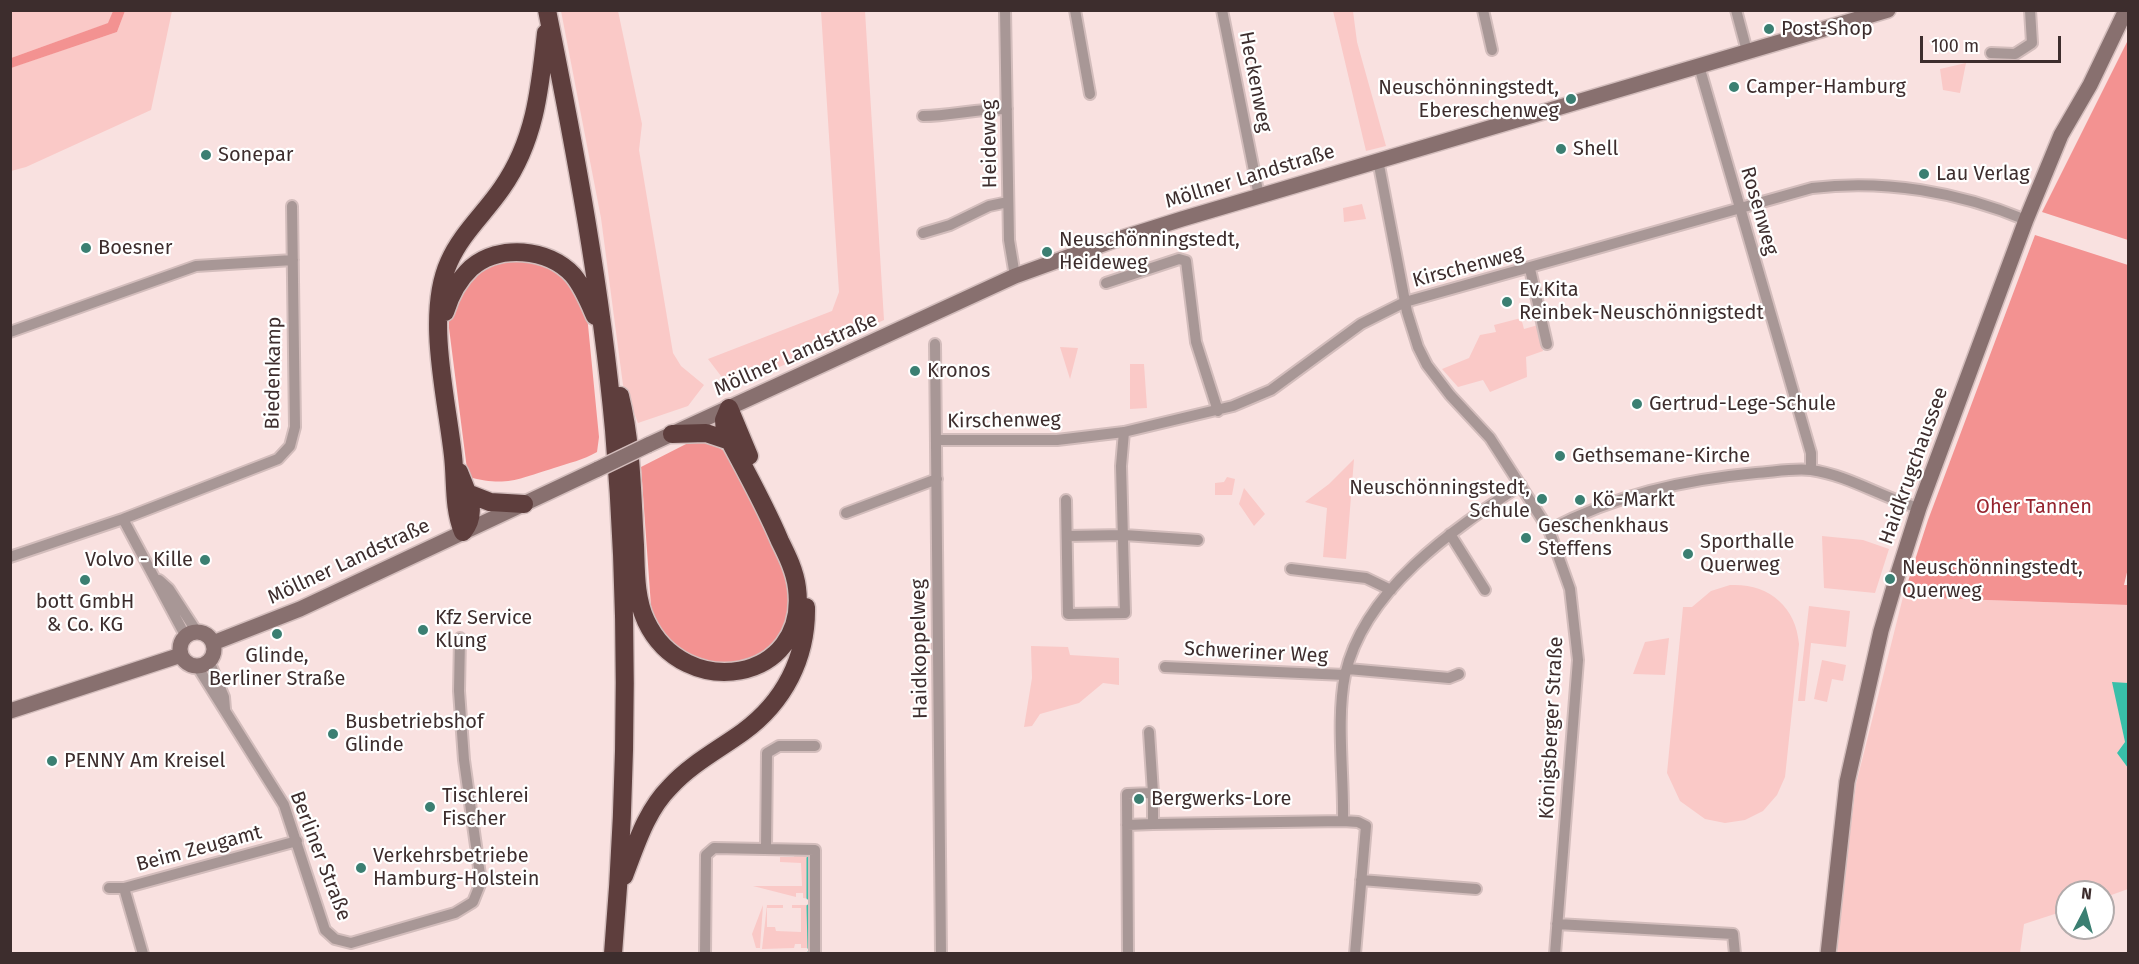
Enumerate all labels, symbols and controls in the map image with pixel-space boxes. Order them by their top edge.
place label: Post-Shop [1781,17,1873,41]
marker: Post-Shop [1762,22,1776,36]
scale bar [1923,24,2064,62]
street label: Heckenweg [1233,29,1277,135]
text: 100 m [1931,35,1979,57]
place label: Camper-Hamburg [1746,75,1906,99]
place label: Neuschönningstedt, Ebereschenweg [1378,76,1559,123]
marker: Camper-Hamburg [1727,80,1741,94]
marker: Neuschönningstedt, Ebereschenweg [1564,92,1578,106]
street label: Heideweg [977,99,1003,189]
place label: Shell [1573,137,1618,161]
street label: Möllner Landstraße [1162,140,1338,214]
marker: Shell [1554,142,1568,156]
place label: Sonepar [218,143,293,167]
marker: Sonepar [199,148,213,162]
place label: Lau Verlag [1936,162,2030,186]
street label: Rosenweg [1735,164,1783,258]
marker: Lau Verlag [1917,167,1931,181]
place label: Neuschönningstedt, Heideweg [1059,228,1240,275]
place label: Boesner [98,236,172,260]
marker: Boesner [79,241,93,255]
street label: Kirschenweg [1410,241,1526,293]
marker: Neuschönningstedt, Heideweg [1040,245,1054,259]
place label: Ev.Kita Reinbek-Neuschönnigstedt [1519,278,1764,325]
marker: Ev.Kita Reinbek-Neuschönnigstedt [1500,295,1514,309]
street label: Möllner Landstraße [711,308,881,402]
street label: Biedenkamp [261,316,287,430]
place label: Kronos [927,359,990,383]
marker: Kronos [908,364,922,378]
street label: Haidkrugchaussee [1874,384,1954,548]
place label: Gertrud-Lege-Schule [1649,392,1836,416]
marker: Gertrud-Lege-Schule [1630,397,1644,411]
street label: Kirschenweg [947,408,1061,434]
place label: Gethsemane-Kirche [1572,444,1750,468]
marker: Gethsemane-Kirche [1553,449,1567,463]
place label: Neuschönningstedt, Schule [1349,476,1530,523]
place label: Kö-Markt [1592,488,1675,512]
marker: Neuschönningstedt, Schule [1535,492,1549,506]
marker: Kö-Markt [1573,493,1587,507]
park label: Oher Tannen [1976,495,2092,519]
street label: Möllner Landstraße [264,514,434,610]
place label: Geschenkhaus Steffens [1538,514,1669,561]
place label: Sporthalle Querweg [1700,530,1794,577]
marker: Geschenkhaus Steffens [1519,531,1533,545]
marker: Sporthalle Querweg [1681,547,1695,561]
place label: Volvo - Kille [85,548,193,572]
marker: Volvo - Kille [198,553,212,567]
place label: Neuschönningstedt, Querweg [1902,556,2083,603]
marker: Neuschönningstedt, Querweg [1883,572,1897,586]
marker: bott GmbH & Co. KG [78,573,92,587]
street label: Haidkoppelweg [907,579,933,719]
place label: bott GmbH & Co. KG [36,590,134,637]
place label: Kfz Service Klung [435,606,532,653]
marker: Kfz Service Klung [416,623,430,637]
marker: Glinde, Berliner Straße [270,627,284,641]
street label: Königsberger Straße [1535,636,1569,820]
street label: Schweriner Weg [1183,637,1329,669]
place label: Glinde, Berliner Straße [209,644,345,691]
place label: Busbetriebshof Glinde [345,710,484,757]
marker: Busbetriebshof Glinde [326,727,340,741]
place label: PENNY Am Kreisel [64,749,225,773]
marker: PENNY Am Kreisel [45,754,59,768]
place label: Tischlerei Fischer [442,784,529,831]
place label: Bergwerks-Lore [1151,787,1291,811]
street label: Berliner Straße [284,788,356,924]
marker: Bergwerks-Lore [1132,792,1146,806]
marker: Tischlerei Fischer [423,800,437,814]
street label: Beim Zeugamt [134,821,264,877]
place label: Verkehrsbetriebe Hamburg-Holstein [373,844,539,891]
marker: Verkehrsbetriebe Hamburg-Holstein [354,861,368,875]
north arrow [2055,880,2115,940]
text: N [2080,884,2093,904]

